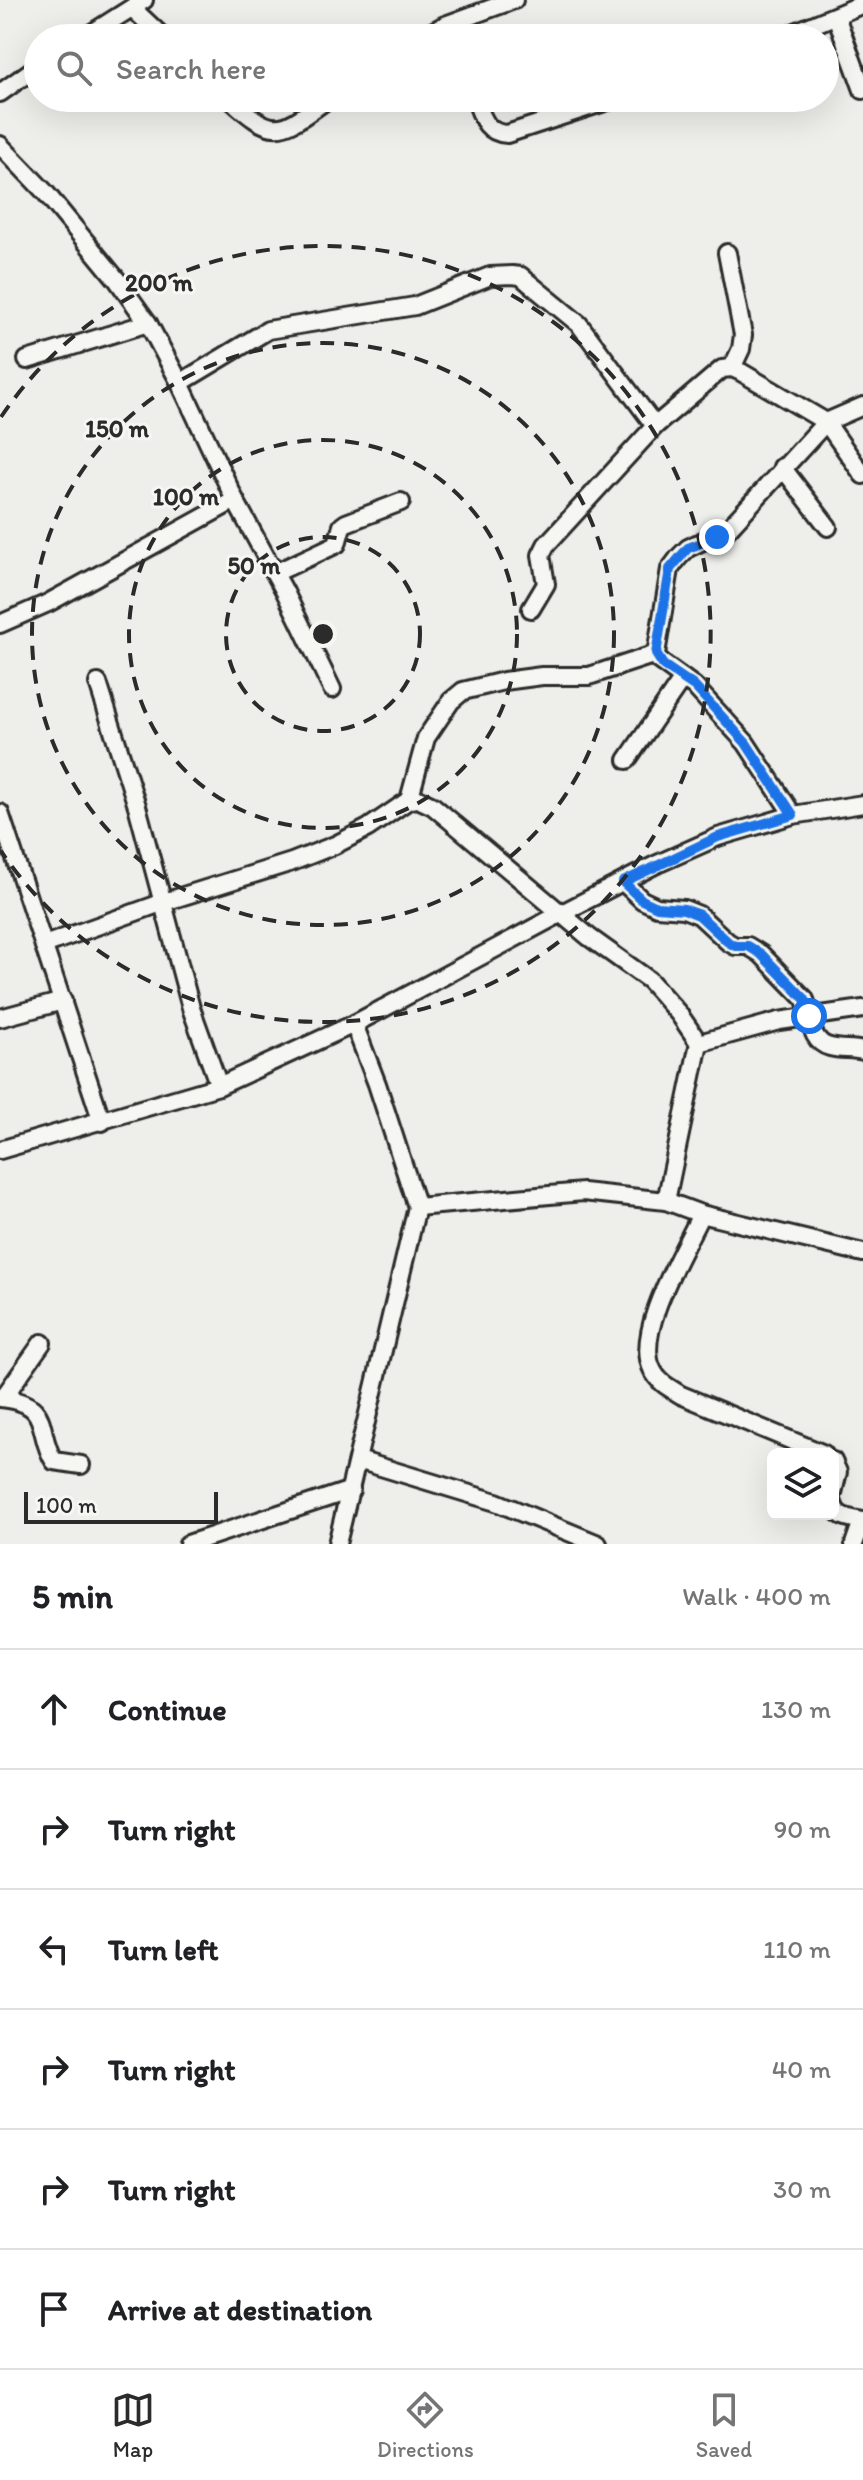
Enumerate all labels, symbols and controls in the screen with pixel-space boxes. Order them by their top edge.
search box [24,24,839,112]
icon: search [52,46,96,90]
text: Search here [116,50,266,87]
text: 200 m [125,268,194,297]
text: 150 m [85,414,150,443]
text: 100 m [153,482,220,511]
route end [699,519,735,555]
text: 50 m [228,551,281,580]
centre of rings [309,620,337,648]
route start [791,998,827,1034]
map controls [767,1448,839,1520]
button: layers [767,1448,839,1520]
scale bar [24,1488,218,1524]
text: 100 m [36,1492,97,1519]
text: 5 min [32,1576,113,1617]
text: Walk · 400 m [682,1580,831,1612]
icon: ahead [32,1687,76,1731]
text: Continue [108,1691,227,1728]
text: 130 m [761,1693,831,1725]
icon: right [32,1807,76,1851]
text: Turn right [108,1811,236,1848]
text: 90 m [774,1813,831,1845]
icon: left [32,1927,76,1971]
text: Turn left [108,1931,219,1968]
text: 110 m [763,1933,831,1965]
icon: right [32,2047,76,2091]
text: Turn right [108,2051,236,2088]
text: 40 m [772,2053,831,2085]
icon: right [32,2167,76,2211]
text: Turn right [108,2171,236,2208]
text: 30 m [773,2173,831,2205]
icon: arrive [32,2287,76,2331]
text: Arrive at destination [108,2291,372,2328]
tab: Map [111,2388,155,2463]
tab: Directions [377,2388,474,2463]
tab: Saved [696,2388,752,2463]

